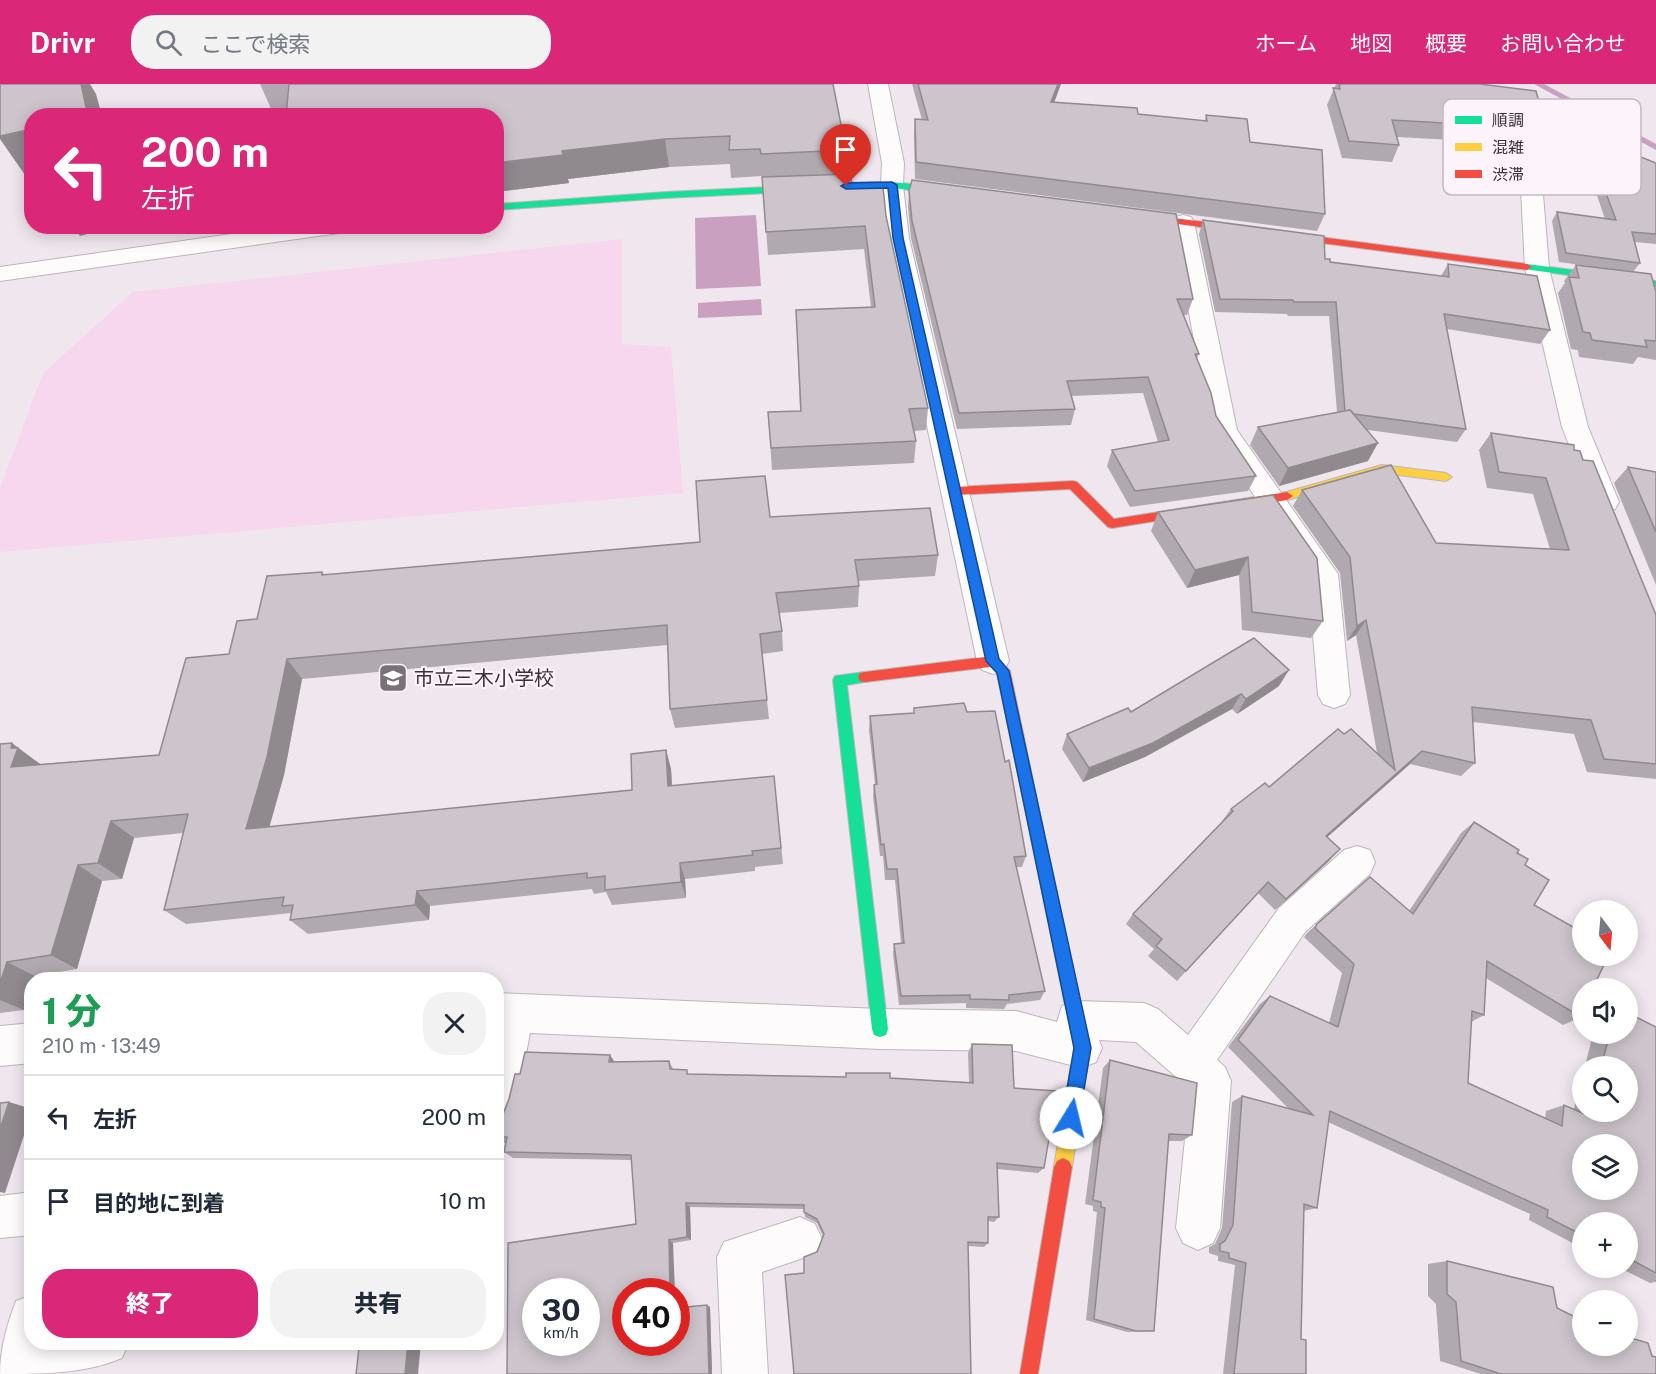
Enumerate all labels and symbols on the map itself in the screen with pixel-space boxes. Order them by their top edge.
legend [1443,99,1641,195]
text: 順調 [1492,111,1524,130]
pin [820,124,871,186]
text: 混雑 [1492,138,1524,157]
text: 渋滞 [1492,165,1524,184]
school or university icon: 市立三木小学校 [377,662,409,694]
place label: 市立三木小学校 [414,666,554,690]
north arrow [1572,900,1638,966]
position arrow [1039,1086,1103,1150]
speed limit sign: 40 [612,1278,690,1356]

